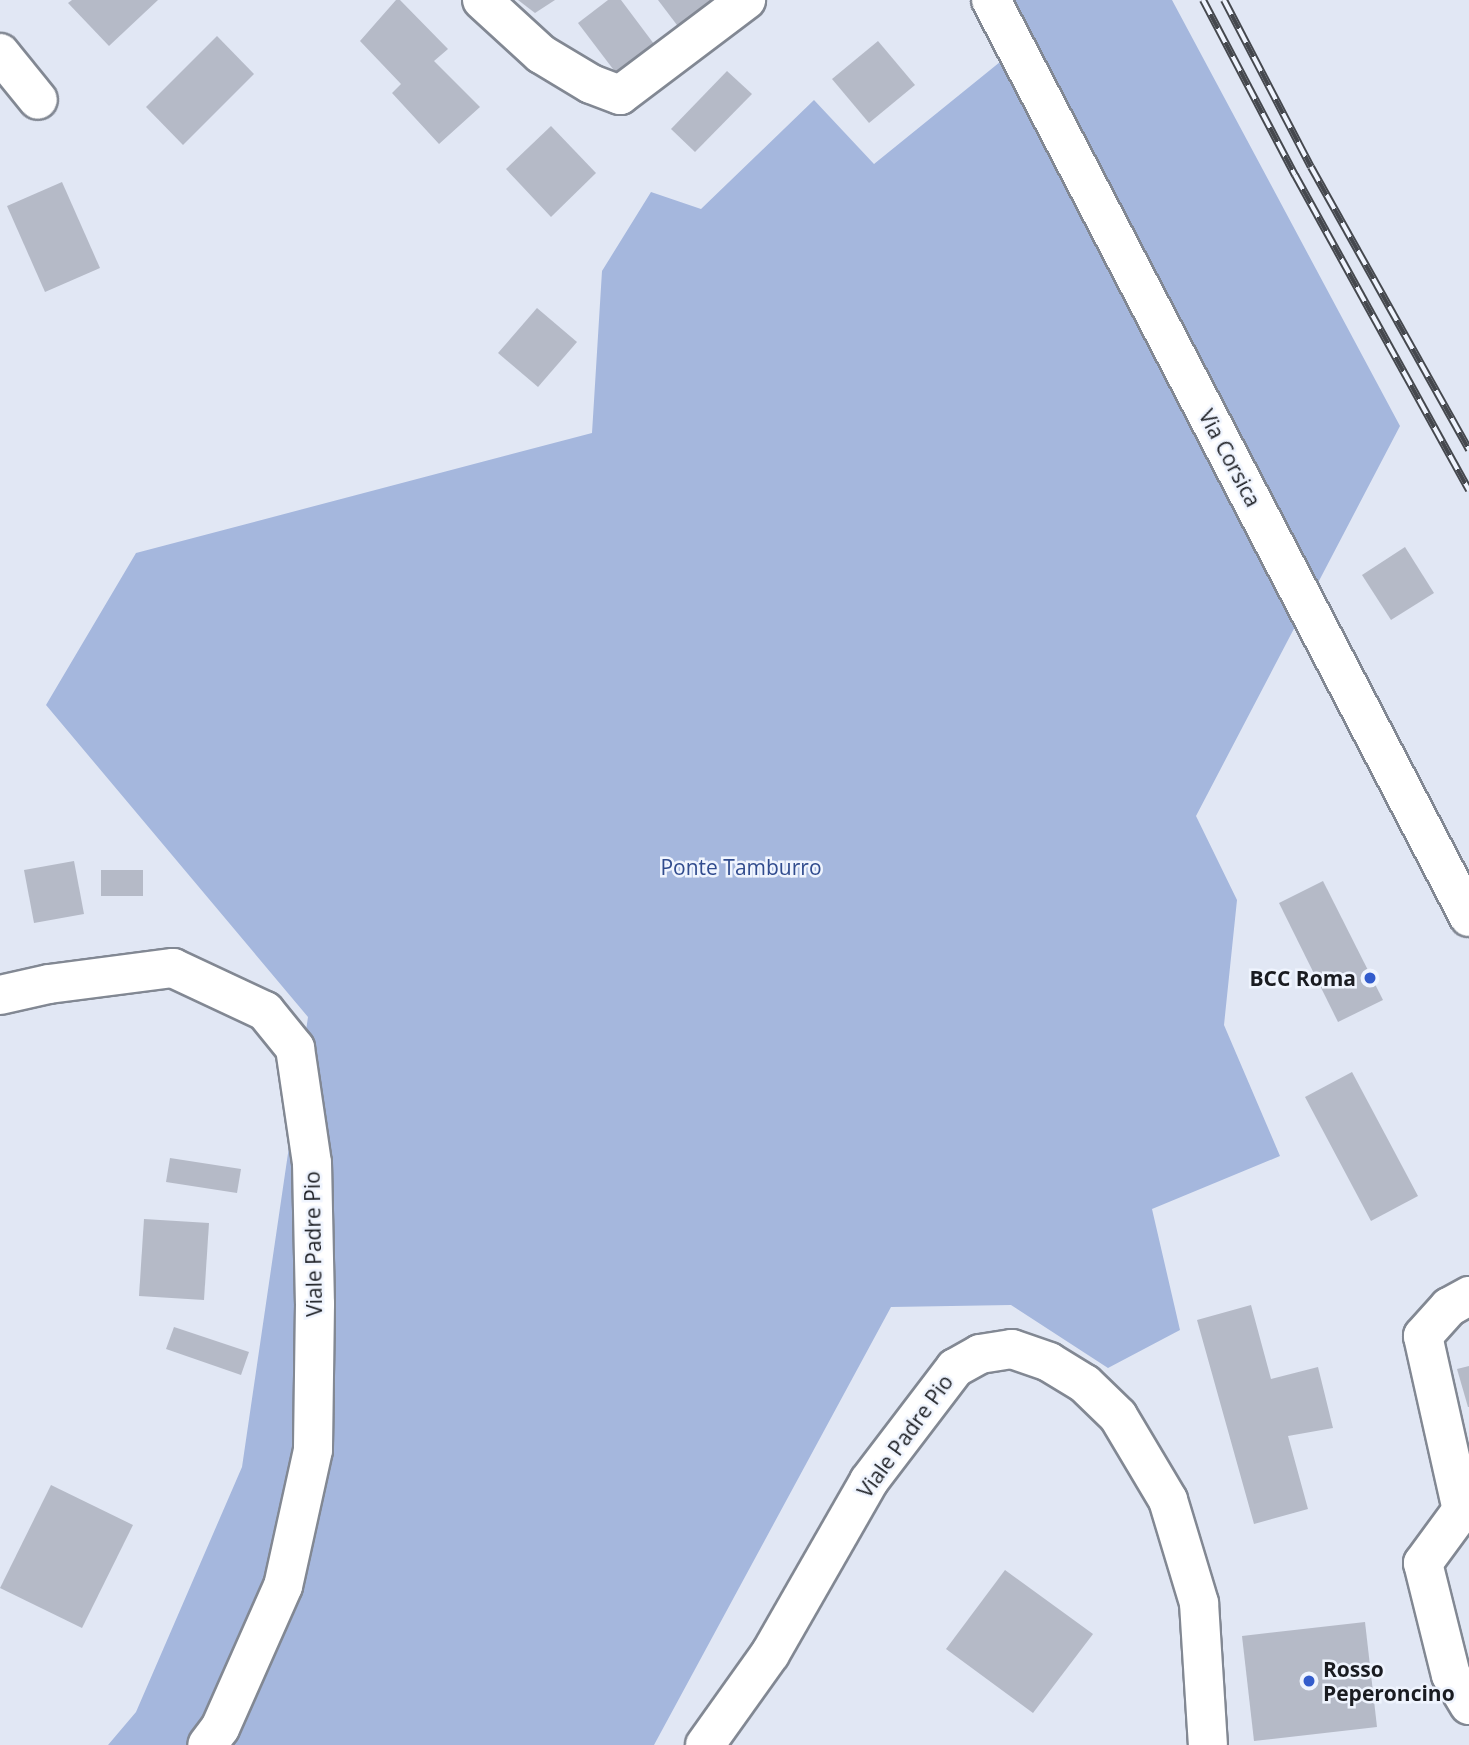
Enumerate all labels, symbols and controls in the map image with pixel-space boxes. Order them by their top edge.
street label: Via Corsica [1194,405,1266,511]
park label: Ponte Tamburro [660,854,822,880]
place label: BCC Roma [1250,965,1356,991]
marker: BCC Roma [1362,970,1378,986]
street label: Viale Padre Pio [299,1171,327,1317]
street label: Viale Padre Pio [852,1370,958,1502]
place label: Rosso Peperoncino [1323,1656,1455,1706]
marker: Rosso Peperoncino [1301,1673,1317,1689]

